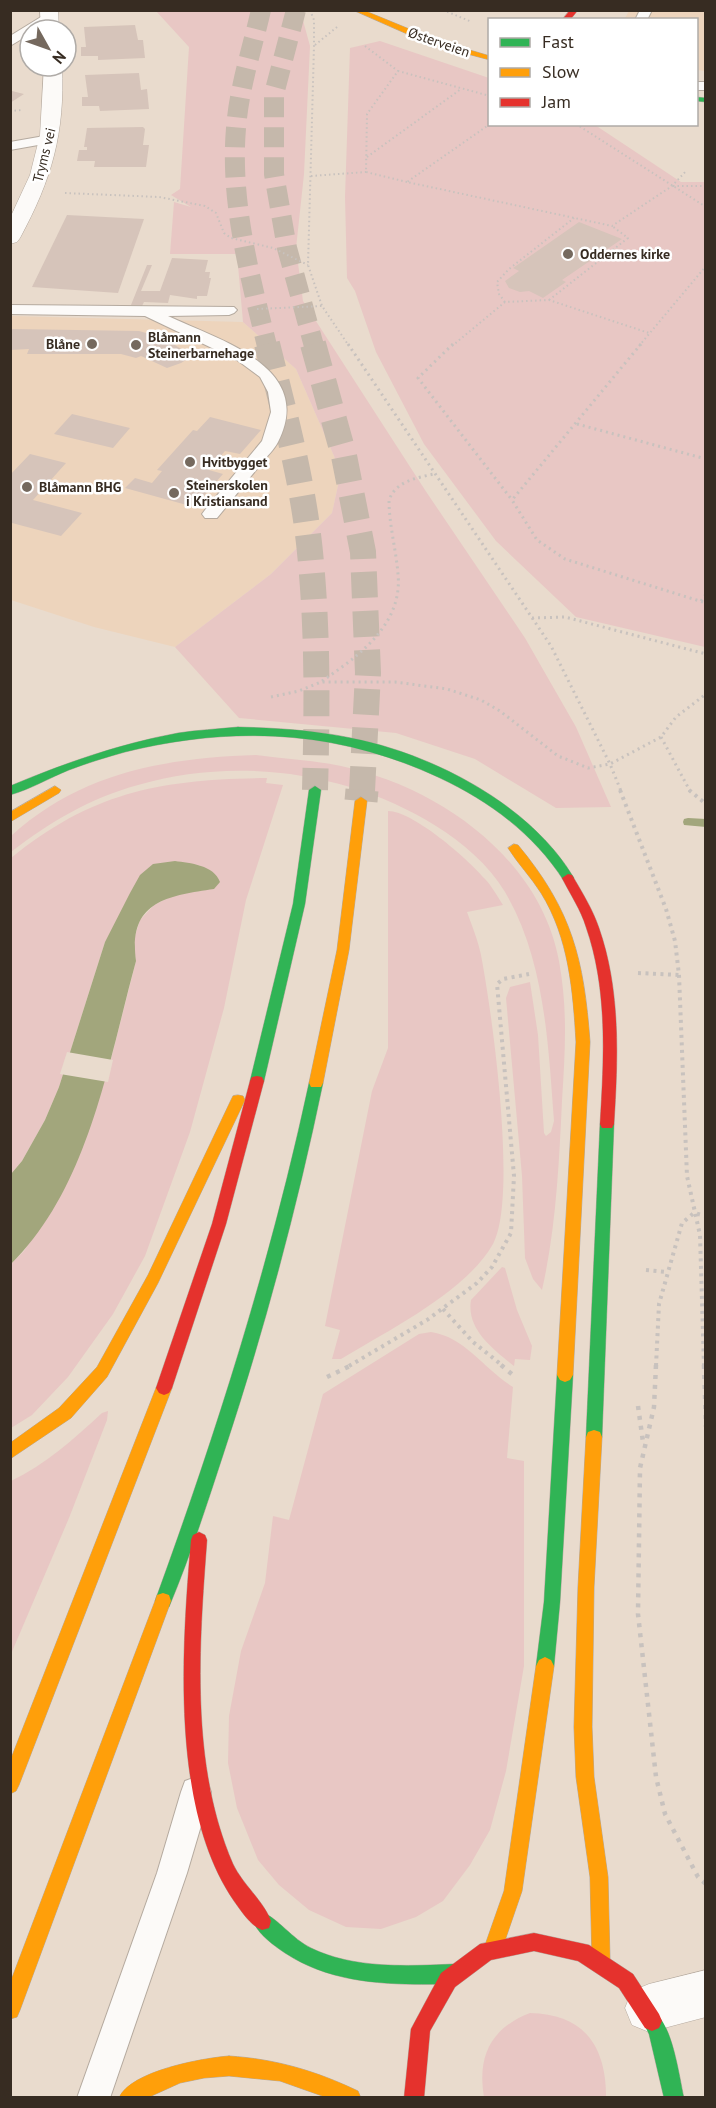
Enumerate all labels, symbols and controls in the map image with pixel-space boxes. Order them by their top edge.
north arrow [18,18,78,78]
legend [488,18,698,126]
street label: Østerveien [406,23,472,61]
text: Fast [542,30,574,53]
text: N [48,47,71,68]
text: Slow [542,60,580,83]
text: Jam [541,90,571,113]
street label: Tryms vei [29,126,59,184]
place label: Oddernes kirke [580,245,670,263]
marker: Oddernes kirke [561,247,575,261]
place label: Blåmann Steinerbarnehage [148,328,254,362]
place label: Blåne [46,335,80,353]
marker: Blåne [85,337,99,351]
marker: Blåmann Steinerbarnehage [129,338,143,352]
place label: Hvitbygget [202,453,267,471]
marker: Hvitbygget [183,455,197,469]
place label: Steinerskolen i Kristiansand [186,476,268,510]
place label: Blåmann BHG [39,478,121,496]
marker: Blåmann BHG [20,480,34,494]
marker: Steinerskolen i Kristiansand [167,486,181,500]

